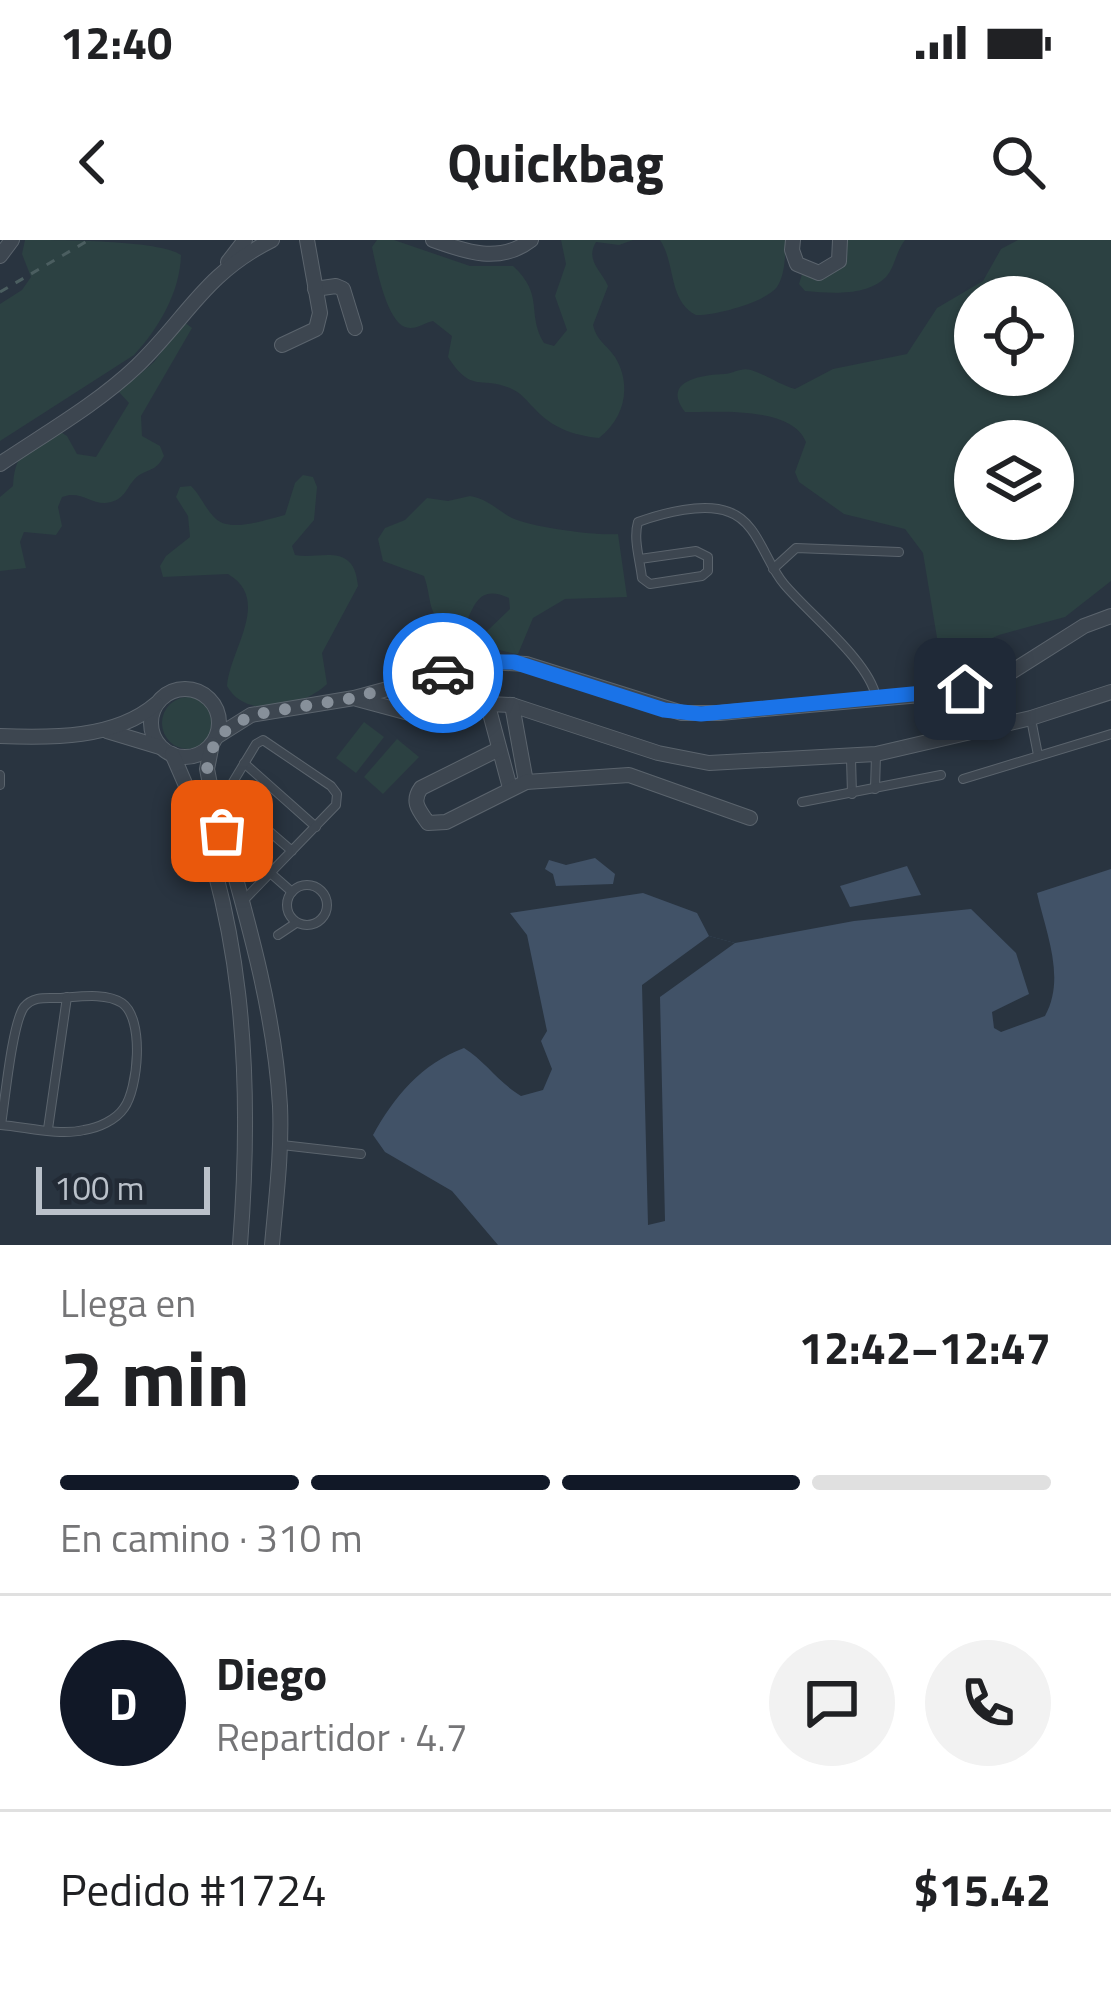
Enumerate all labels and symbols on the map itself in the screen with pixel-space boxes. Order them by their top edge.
courier [383,613,503,733]
pin [914,638,1016,740]
pin [171,780,273,882]
scale bar [36,1161,210,1214]

